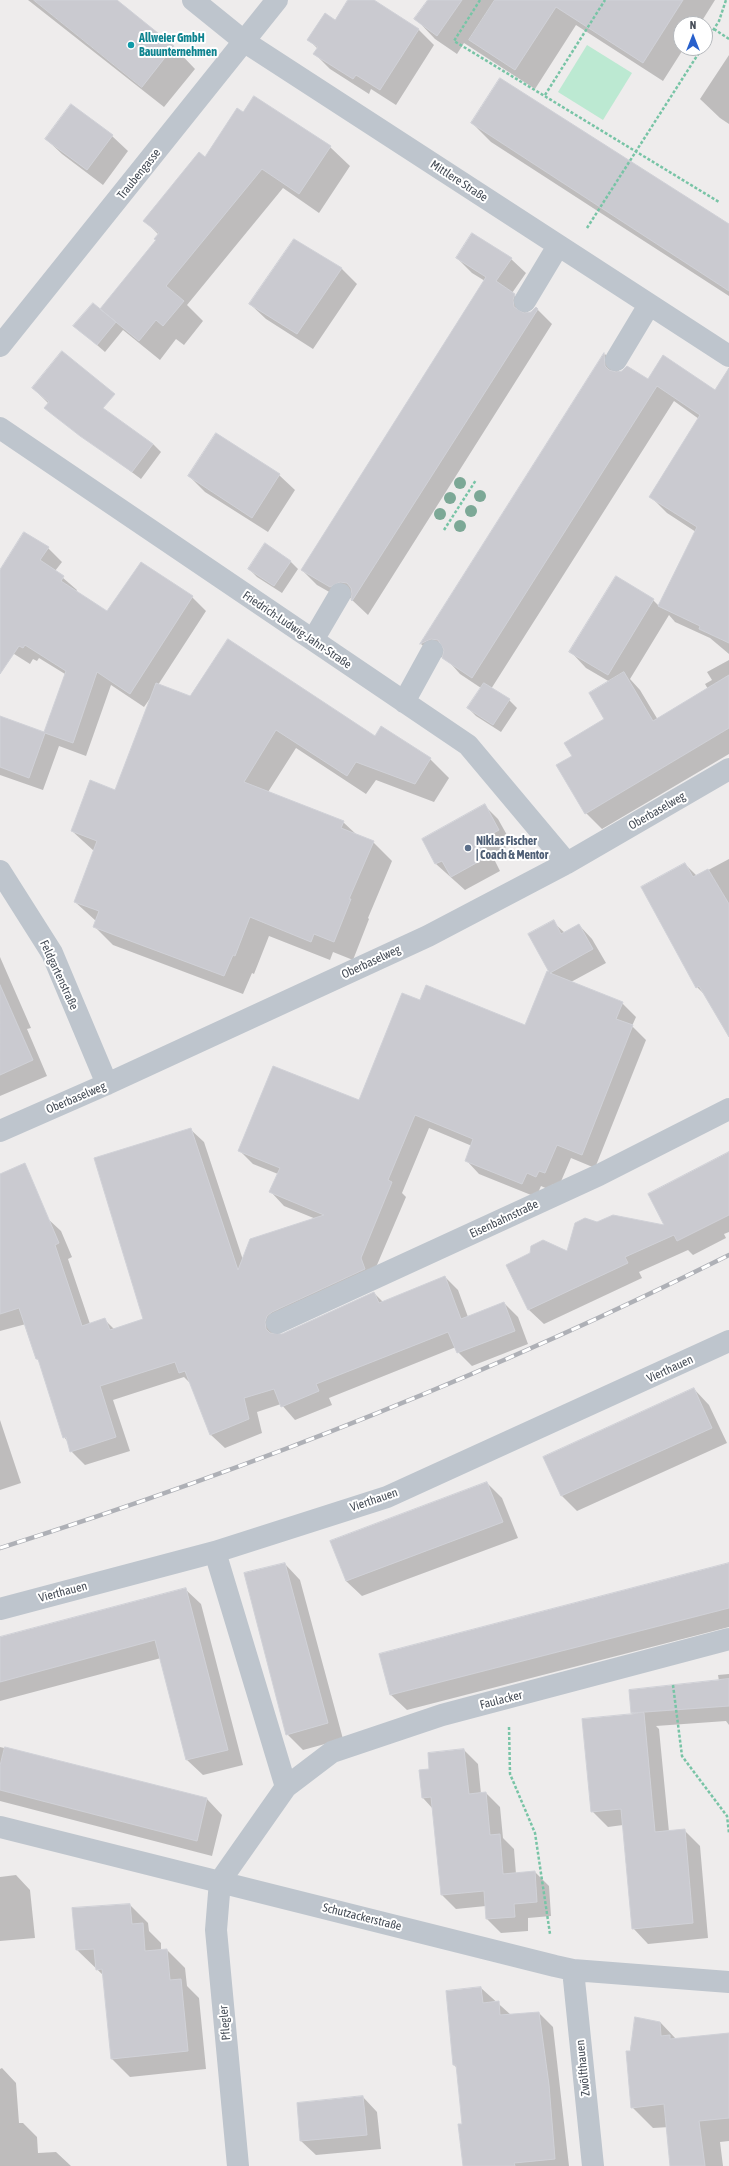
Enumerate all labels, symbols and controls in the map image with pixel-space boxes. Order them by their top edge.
north arrow [673,16,713,56]
text: N [690,19,696,31]
place label: Allweier GmbH Bauunternehmen [139,31,217,59]
marker: Allweier GmbH Bauunternehmen [126,40,136,50]
street label: Traubengasse [114,146,164,202]
street label: Mittlere Straße [428,157,490,205]
street label: Friedrich-Ludwig-Jahn-Straße [240,588,354,672]
street label: Oberbaselweg [626,789,688,833]
place label: Niklas Fischer | Coach & Mentor [476,834,548,862]
marker: Niklas Fischer | Coach & Mentor [463,843,473,853]
street label: Feldgartenstraße [37,938,81,1012]
street label: Oberbaselweg [339,942,403,982]
street label: Oberbaselweg [44,1079,108,1117]
street label: Eisenbahnstraße [467,1197,541,1241]
street label: Vierthauen [645,1352,695,1386]
street label: Vierthauen [348,1485,400,1515]
street label: Vierthauen [37,1579,89,1605]
street label: Faulacker [478,1688,524,1712]
street label: Schutzackerstraße [321,1900,403,1934]
street label: Pflegler [216,2005,234,2041]
street label: Zwölfthauen [573,2039,593,2097]

